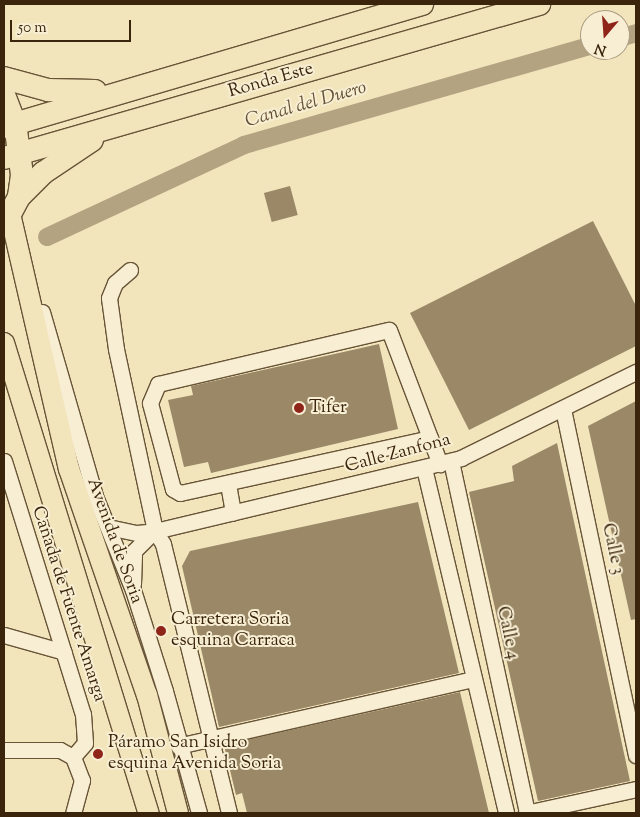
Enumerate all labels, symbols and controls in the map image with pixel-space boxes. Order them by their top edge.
scale bar [12,10,134,42]
north arrow [580,10,630,60]
text: 50 m [18,18,47,39]
text: N [592,37,609,60]
street label: Ronda Este [226,59,316,103]
water label: Canal del Duero [243,77,369,133]
place label: Tifer [309,397,347,419]
marker: Tifer [293,402,305,414]
street label: Calle Zanfona [343,430,453,478]
street label: Avenida de Soria [81,475,147,607]
street label: Cañada de Fuente Amarga [26,503,110,705]
street label: Calle 3 [596,521,628,577]
street label: Calle 4 [491,604,523,662]
place label: Carretera Soria esquina Carraca [171,610,295,652]
marker: Carretera Soria esquina Carraca [155,625,167,637]
place label: Páramo San Isidro esquina Avenida Soria [108,733,281,776]
marker: Páramo San Isidro esquina Avenida Soria [92,748,104,760]

